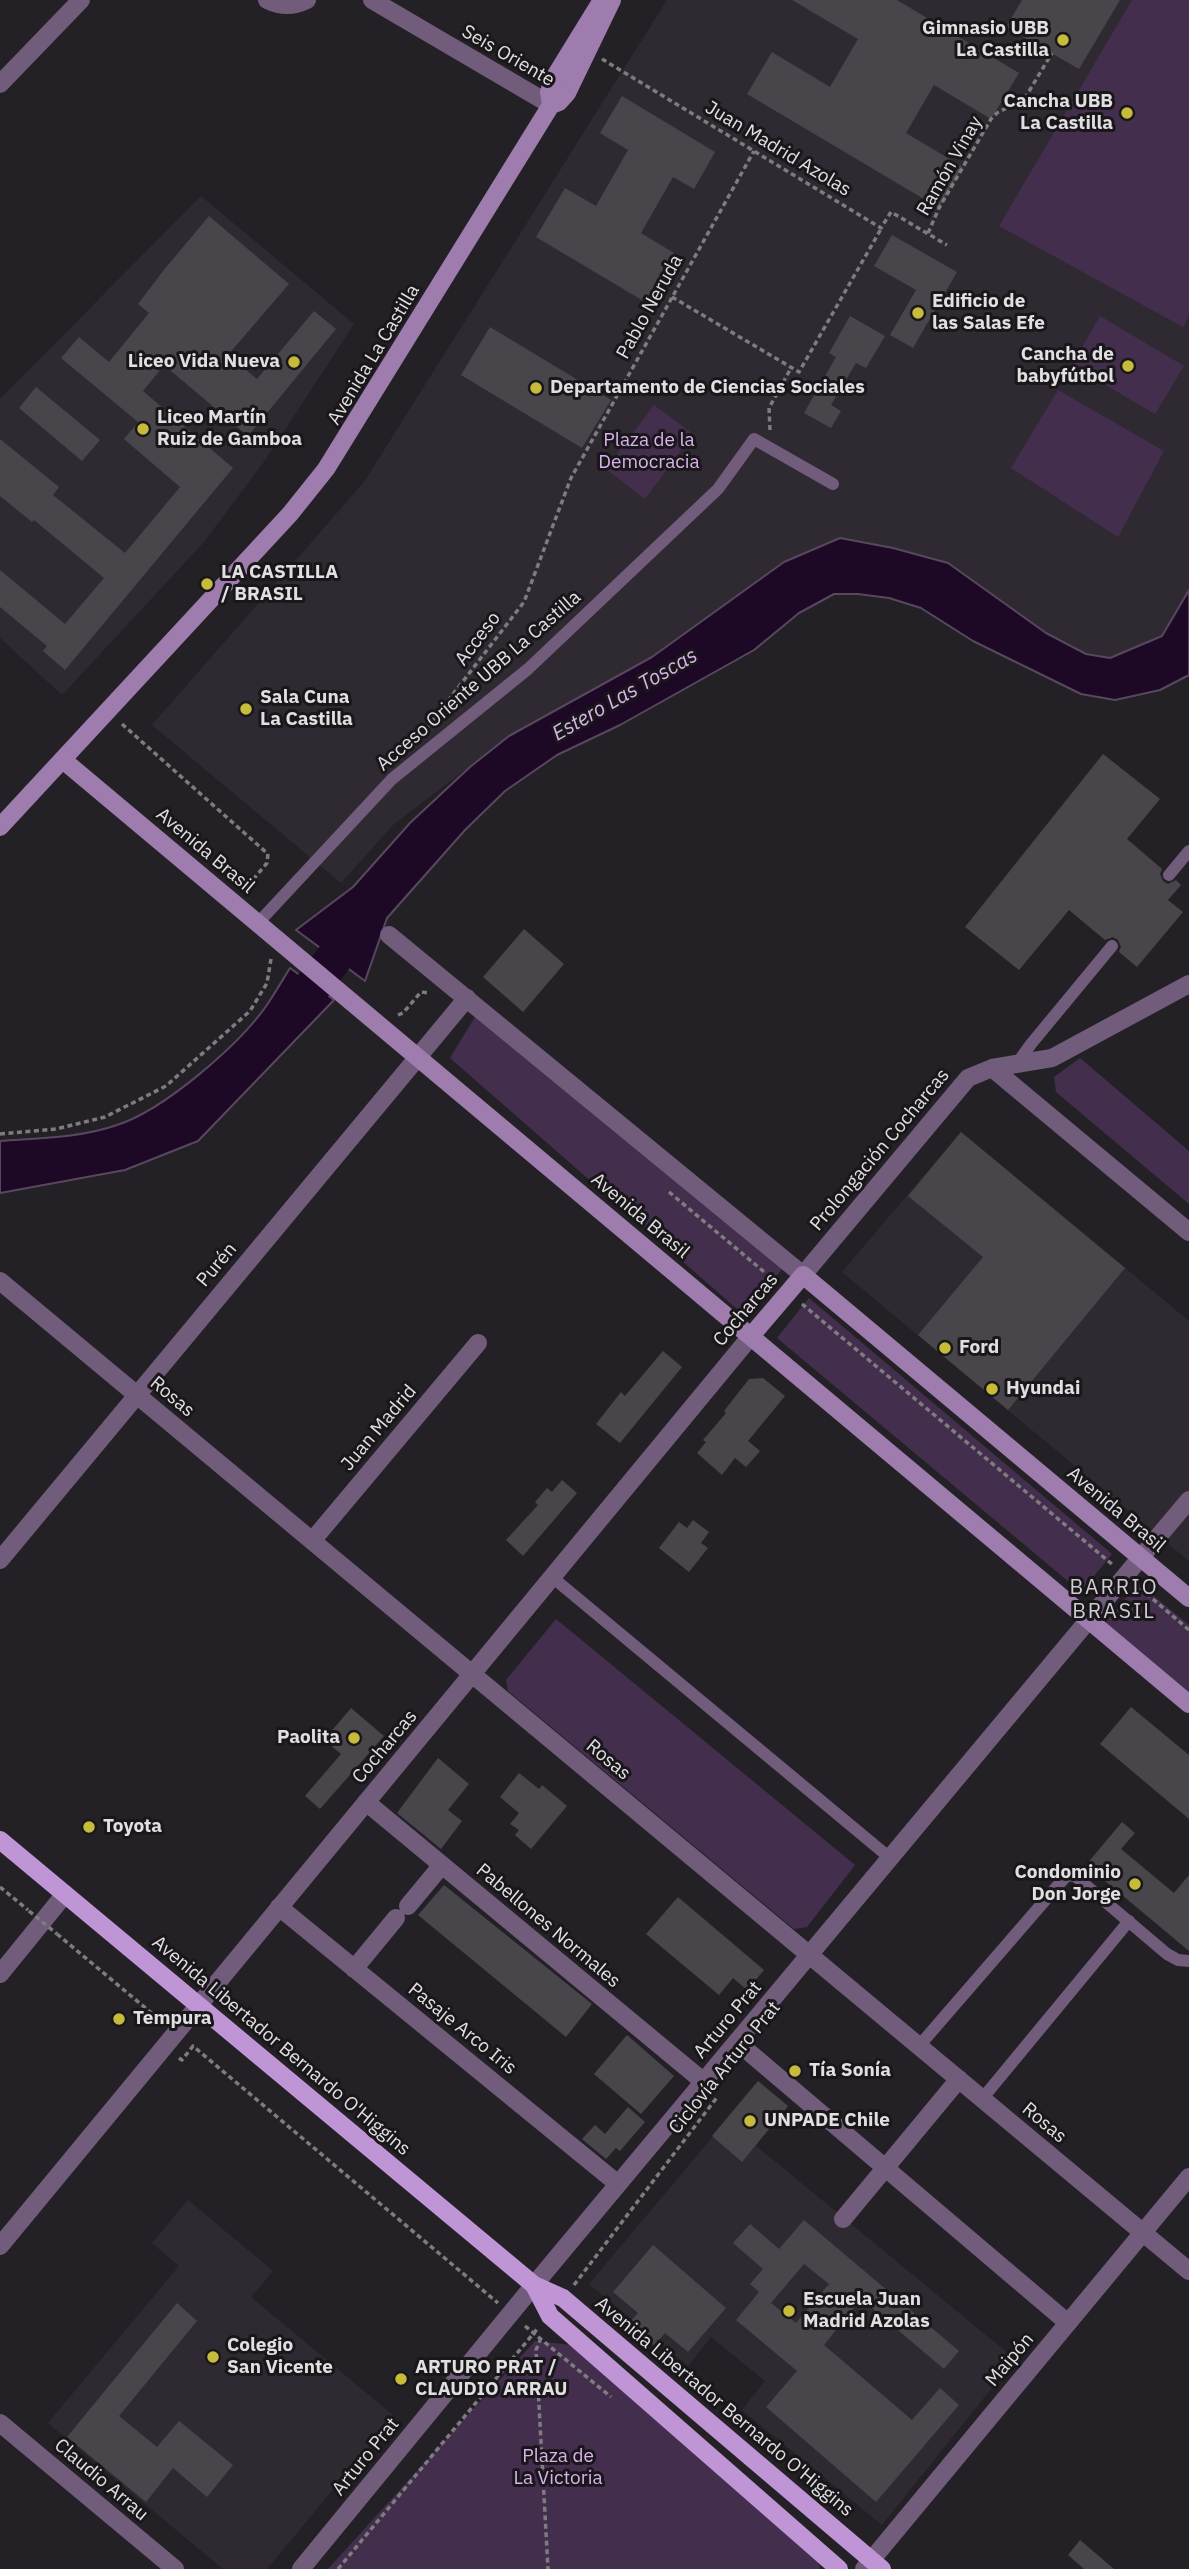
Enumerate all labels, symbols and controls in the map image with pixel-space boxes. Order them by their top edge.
place label: Gimnasio UBB La Castilla [922,18,1049,62]
street label: Seis Oriente [458,20,558,92]
marker: Gimnasio UBB La Castilla [1055,32,1071,48]
place label: Cancha UBB La Castilla [1004,91,1113,135]
street label: Juan Madrid Azolas [701,96,855,202]
marker: Cancha UBB La Castilla [1119,105,1135,121]
street label: Ramón Vinay [912,112,988,220]
street label: Pablo Neruda [612,251,688,363]
street label: Avenida La Castilla [323,281,425,429]
place label: Edificio de las Salas Efe [932,291,1045,335]
marker: Edificio de las Salas Efe [910,305,926,321]
place label: Cancha de babyfútbol [1017,344,1114,388]
place label: Liceo Vida Nueva [128,351,280,373]
marker: Liceo Vida Nueva [286,354,302,370]
marker: Cancha de babyfútbol [1120,358,1136,374]
place label: Departamento de Ciencias Sociales [550,377,865,399]
marker: Departamento de Ciencias Sociales [528,380,544,396]
place label: Liceo Martín Ruiz de Gamboa [157,407,302,451]
marker: Liceo Martín Ruiz de Gamboa [135,421,151,437]
park label: Plaza de la Democracia [598,430,700,474]
place label: LA CASTILLA / BRASIL [221,562,338,606]
marker: LA CASTILLA / BRASIL [199,576,215,592]
street label: Acceso Oriente UBB La Castilla [372,586,586,776]
street label: Acceso [450,608,506,670]
water label: Estero Las Toscas [548,643,702,747]
place label: Sala Cuna La Castilla [260,687,353,731]
marker: Sala Cuna La Castilla [238,701,254,717]
street label: Avenida Brasil [151,803,259,899]
street label: Prolongación Cocharcas [806,1064,954,1236]
street label: Avenida Brasil [586,1168,694,1264]
street label: Purén [192,1238,242,1292]
street label: Cocharcas [709,1269,783,1351]
place label: Ford [959,1337,999,1359]
marker: Ford [937,1340,953,1356]
street label: Rosas [145,1372,199,1422]
place label: Hyundai [1006,1378,1080,1400]
street label: Juan Madrid [336,1380,422,1476]
marker: Hyundai [984,1381,1000,1397]
street label: Avenida Brasil [1062,1462,1170,1558]
district label: BARRIO BRASIL [1070,1575,1158,1625]
street label: Cocharcas [348,1706,422,1788]
place label: Paolita [277,1727,340,1749]
marker: Paolita [346,1730,362,1746]
street label: Rosas [581,1735,635,1785]
place label: Toyota [103,1816,162,1838]
marker: Toyota [81,1819,97,1835]
street label: Pabellones Normales [471,1859,625,1993]
place label: Condominio Don Jorge [1014,1862,1121,1906]
marker: Condominio Don Jorge [1127,1876,1143,1892]
street label: Avenida Libertador Bernardo O'Higgins [147,1931,415,2161]
street label: Arturo Prat [689,1977,767,2063]
street label: Pasaje Arco Iris [403,1978,521,2080]
street label: Ciclovía Arturo Prat [664,1997,786,2139]
place label: Tempura [133,2008,212,2030]
marker: Tempura [111,2011,127,2027]
place label: Tía Sonía [809,2060,891,2082]
marker: Tía Sonía [787,2063,803,2079]
street label: Rosas [1017,2098,1071,2148]
place label: UNPADE Chile [764,2110,890,2132]
marker: UNPADE Chile [742,2113,758,2129]
place label: Escuela Juan Madrid Azolas [803,2289,930,2333]
street label: Avenida Libertador Bernardo O'Higgins [590,2292,858,2522]
marker: Escuela Juan Madrid Azolas [781,2303,797,2319]
street label: Maipón [981,2329,1039,2391]
place label: Colegio San Vicente [227,2335,333,2379]
marker: Colegio San Vicente [205,2349,221,2365]
place label: ARTURO PRAT / CLAUDIO ARRAU [415,2357,567,2401]
marker: ARTURO PRAT / CLAUDIO ARRAU [393,2371,409,2387]
street label: Arturo Prat [328,2413,404,2501]
street label: Claudio Arrau [49,2434,153,2526]
park label: Plaza de La Victoria [513,2446,603,2490]

